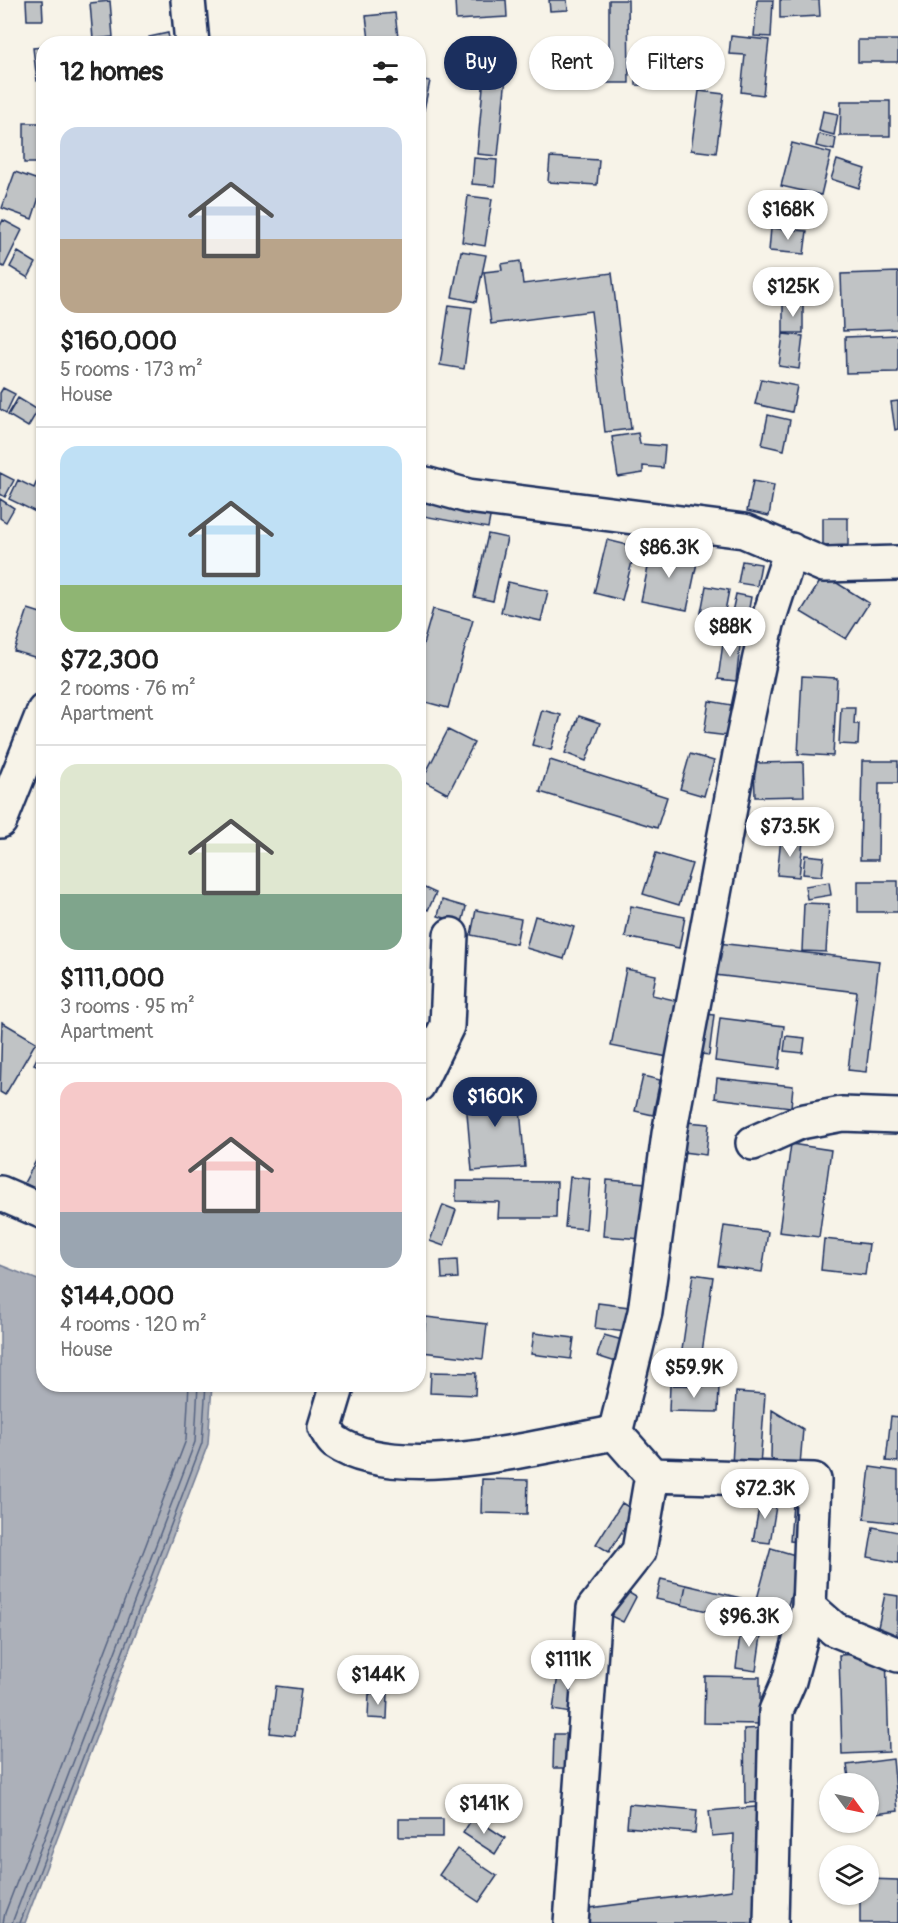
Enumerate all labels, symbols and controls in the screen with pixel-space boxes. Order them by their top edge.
chip: Buy [444,36,517,90]
chip: Rent [529,36,614,90]
chip: Filters [626,36,725,90]
text: 12 homes [60,56,163,88]
icon: filters [369,56,402,89]
icon: home [177,166,285,274]
pin: $168K [746,190,830,241]
text: $168K [762,197,814,222]
pin: $125K [751,267,835,318]
text: $125K [767,274,819,299]
text: $160,000 [60,325,177,357]
text: 5 rooms · 173 m² [60,357,203,382]
text: House [60,382,112,407]
icon: home [177,485,285,593]
pin: $86.3K [620,528,718,579]
text: $86.3K [639,535,699,560]
pin: $88K [694,607,766,658]
text: $88K [708,614,752,639]
text: $72,300 [60,644,159,676]
text: 2 rooms · 76 m² [60,676,196,701]
text: Apartment [60,701,153,726]
icon: home [177,803,285,911]
pin: $73.5K [741,807,839,858]
text: $73.5K [760,814,820,839]
text: $111,000 [60,962,164,994]
text: 3 rooms · 95 m² [60,994,195,1019]
text: Apartment [60,1019,153,1044]
pin: $160K [453,1077,537,1128]
text: $160K [467,1084,523,1109]
icon: home [177,1121,285,1229]
text: $144,000 [60,1280,174,1312]
text: 4 rooms · 120 m² [60,1312,207,1337]
text: House [60,1337,112,1362]
pin: $59.9K [645,1348,743,1399]
text: $59.9K [665,1355,723,1380]
pin: $72.3K [716,1469,814,1520]
text: $72.3K [735,1476,795,1501]
pin: $96.3K [700,1597,798,1648]
text: $96.3K [719,1604,779,1629]
pin: $111K [526,1640,610,1691]
text: $111K [545,1647,591,1672]
pin: $144K [336,1655,420,1706]
text: $144K [351,1662,405,1687]
north arrow [819,1773,879,1833]
map controls [819,1773,879,1905]
pin: $141K [442,1784,526,1835]
text: $141K [459,1791,509,1816]
button: layers [819,1845,879,1905]

